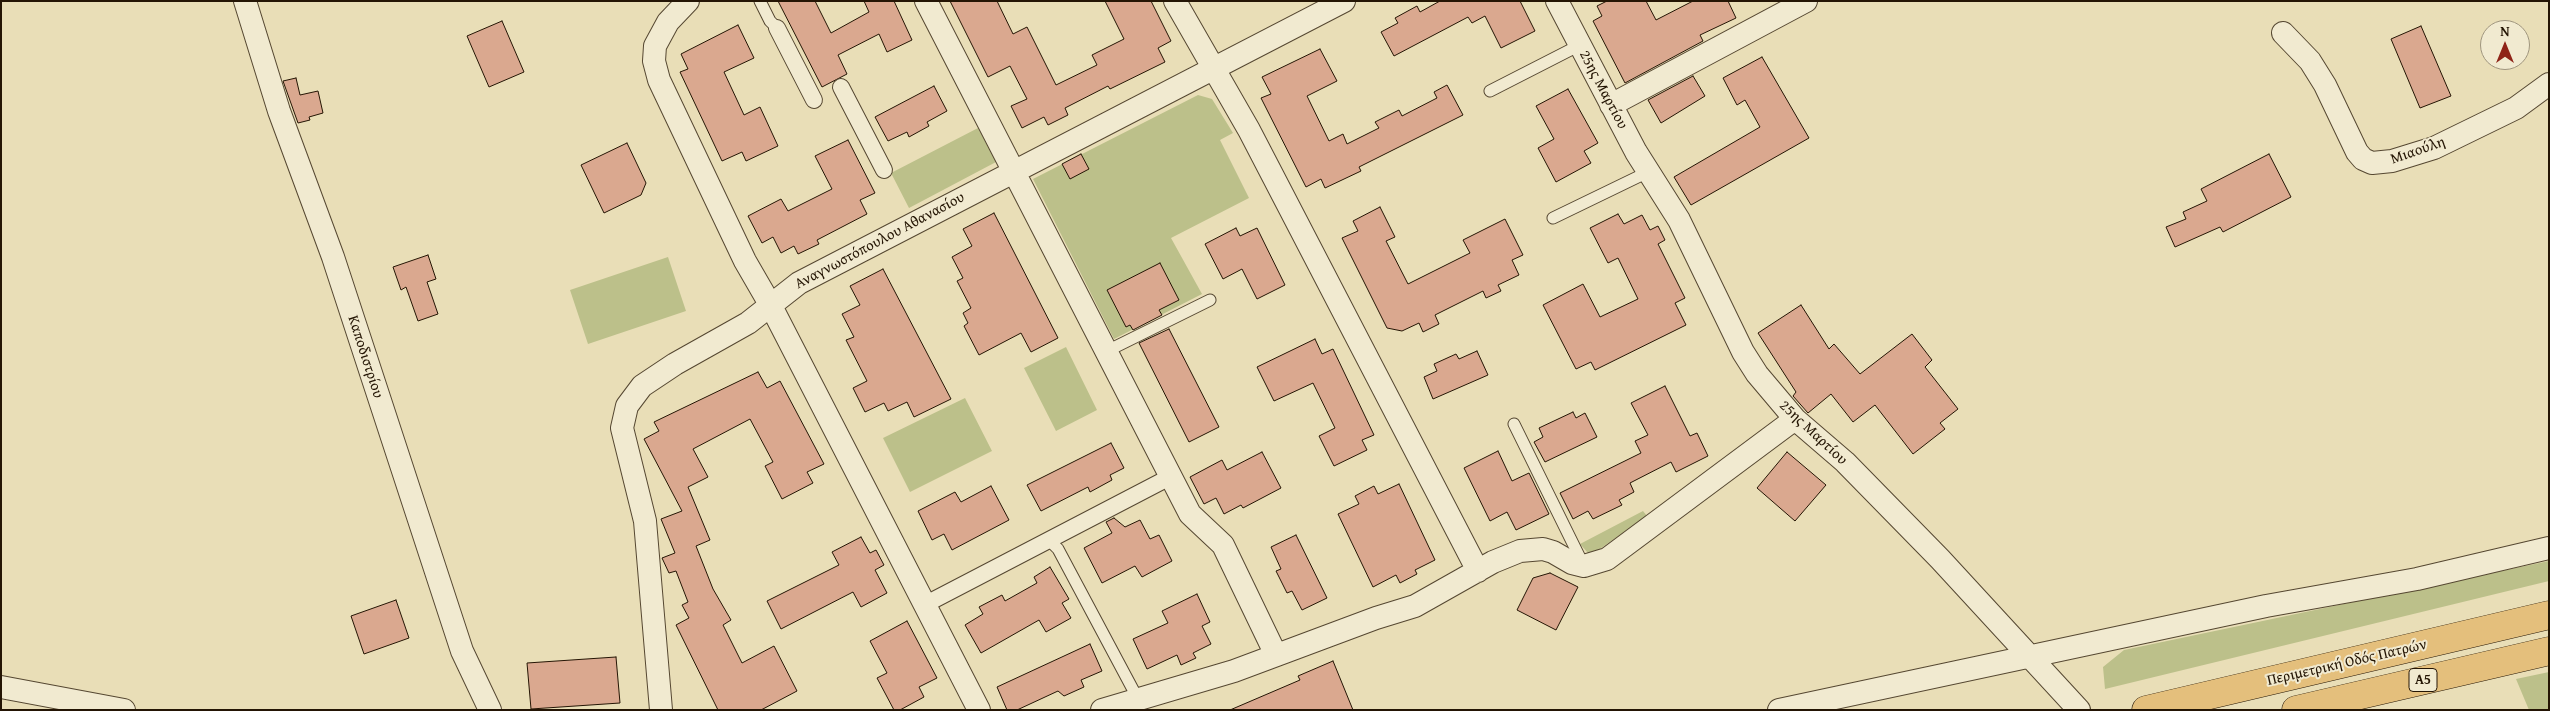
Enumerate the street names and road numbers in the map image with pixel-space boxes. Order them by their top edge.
street label: 25ης Μαρτίου [1575,48,1631,132]
street label: Μιαούλη [2388,133,2448,169]
street label: Αναγνωστόπουλου Αθανασίου [792,189,968,293]
street label: Καποδιστρίου [343,313,387,401]
street label: 25ης Μαρτίου [1775,397,1851,469]
street label: Περιμετρική Οδός Πατρών [2265,636,2429,690]
road number: Α5 [2409,668,2437,692]

